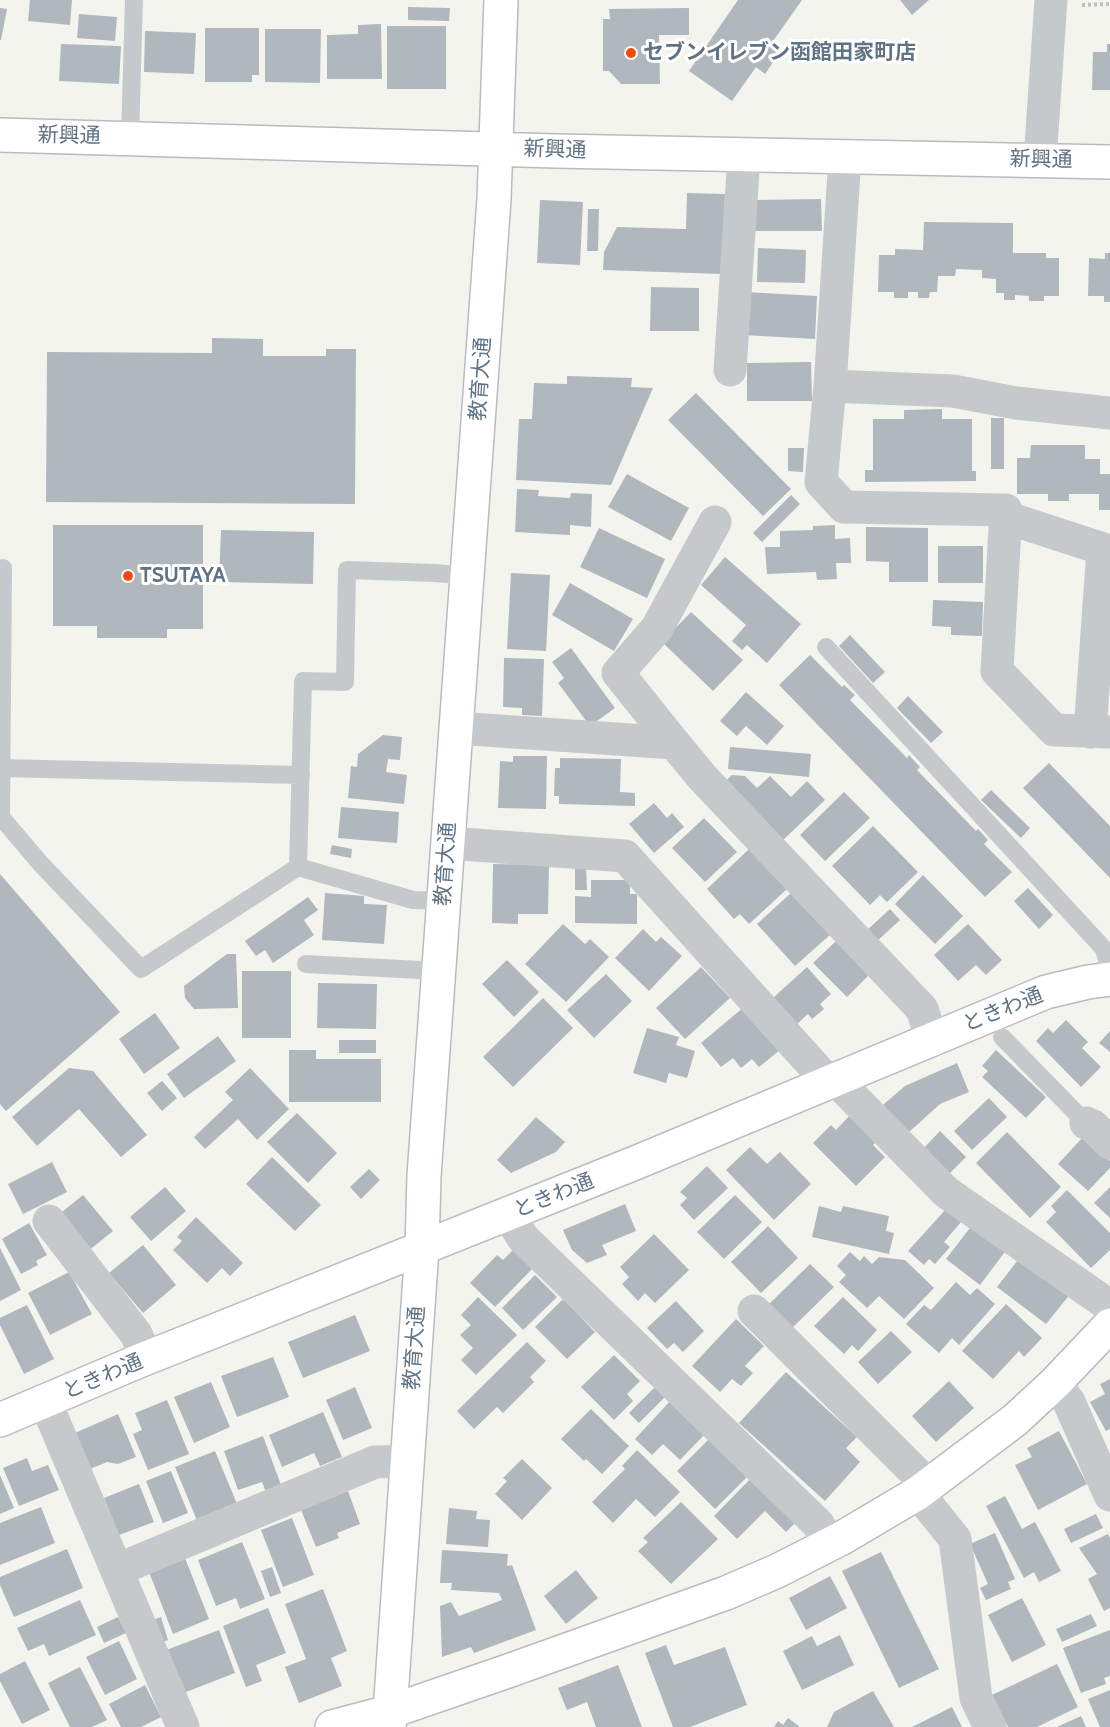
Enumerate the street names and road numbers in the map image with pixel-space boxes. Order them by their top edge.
street label: 新興通 [37,123,101,149]
street label: 新興通 [523,136,587,164]
street label: 新興通 [1009,147,1073,173]
street label: 教育大通 [466,336,496,422]
street label: 教育大通 [431,821,461,907]
street label: ときわ通 [959,983,1047,1037]
street label: ときわ通 [510,1169,598,1223]
street label: 教育大通 [400,1305,430,1391]
street label: ときわ通 [59,1349,147,1405]

